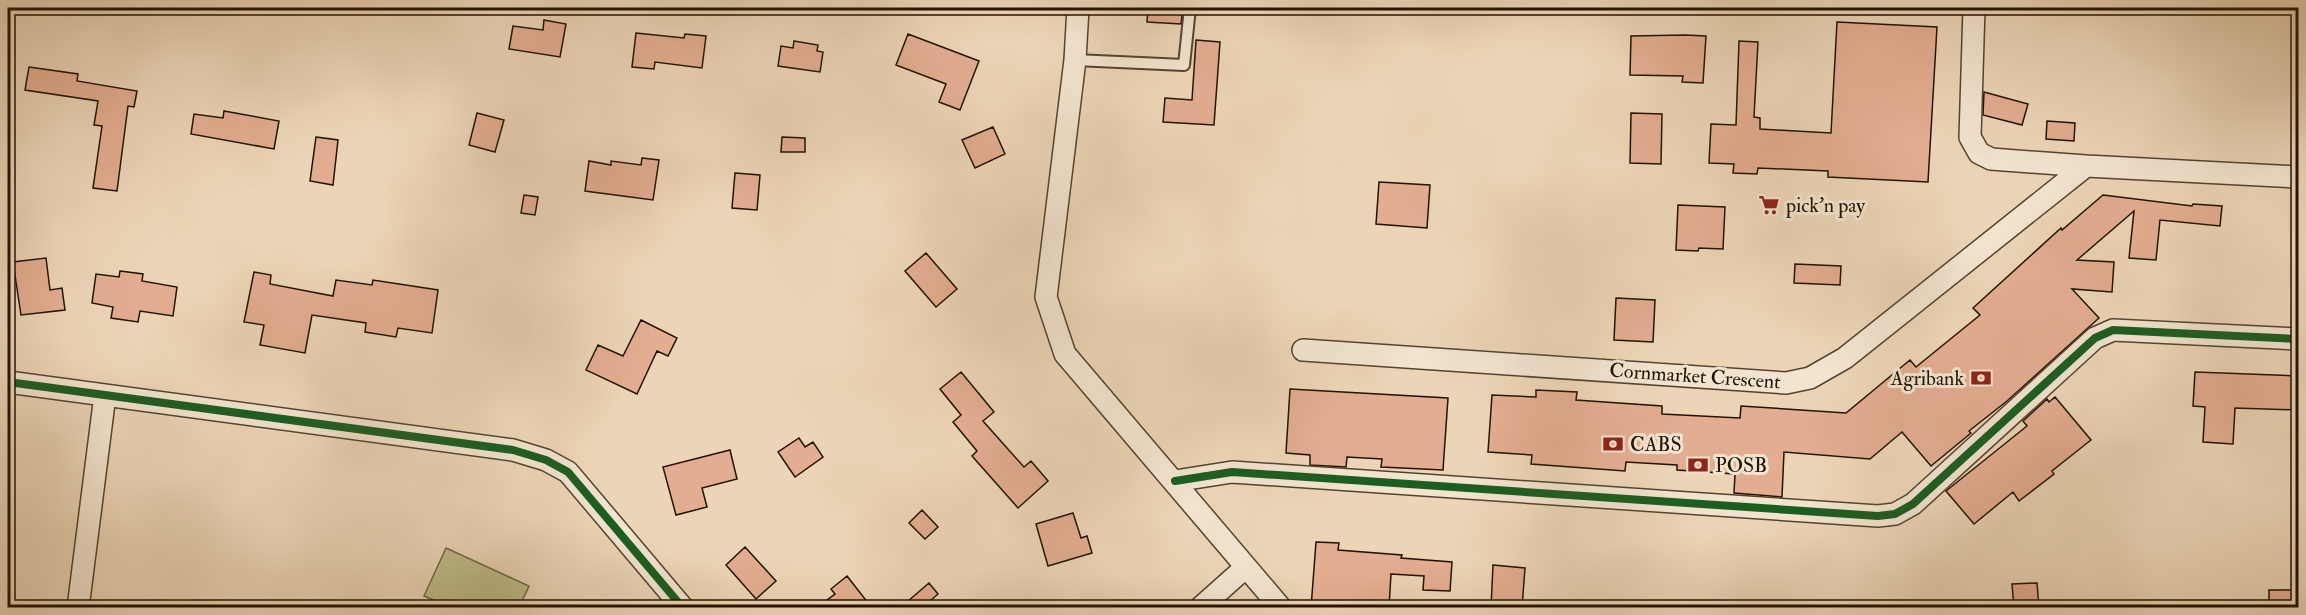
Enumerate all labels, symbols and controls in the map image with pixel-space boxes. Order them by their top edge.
supermarket icon: pick'n pay [1757,193,1781,217]
place label: pick'n pay [1785,193,1866,219]
street label: Cornmarket Crescent [1609,358,1782,394]
place label: Agribank [1890,366,1964,391]
bank icon: Agribank [1969,366,1993,390]
bank icon: CABS [1601,432,1625,456]
place label: CABS [1630,432,1682,457]
bank icon: POSB [1686,453,1710,477]
place label: POSB [1715,453,1767,478]

